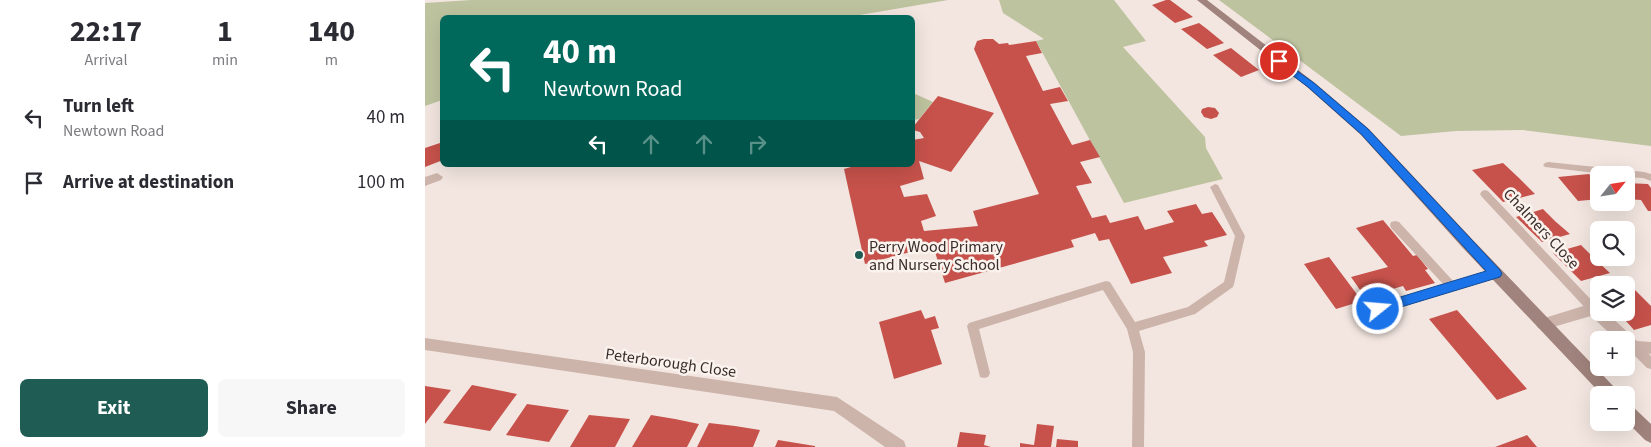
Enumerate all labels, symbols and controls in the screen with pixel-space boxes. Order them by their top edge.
text: 22:17 [70,10,142,53]
text: 1 [217,10,233,53]
text: 140 [308,10,355,53]
text: 40 m [543,27,617,77]
icon: left [460,35,525,100]
pin [1258,40,1300,82]
icon: arrive [1265,47,1293,75]
text: Arrival [84,49,127,71]
text: min [212,49,238,71]
text: m [325,49,338,71]
text: Newtown Road [543,73,683,105]
text: Turn left [63,93,134,120]
icon: left [20,104,48,132]
text: 40 m [367,104,405,131]
text: Newtown Road [63,120,164,142]
icon: left [584,130,612,158]
icon: ahead [637,130,665,158]
icon: ahead [690,130,718,158]
icon: right [743,130,771,158]
north arrow [1590,166,1635,211]
map controls [1590,166,1635,431]
icon: arrive [20,169,48,197]
text: Arrive at destination [63,169,234,196]
text: 100 m [357,169,405,196]
street label: Chalmers Close [1498,183,1585,274]
button: search [1590,221,1635,266]
place label: Perry Wood Primary and Nursery School [869,236,1004,276]
marker: Perry Wood Primary and Nursery School [853,249,865,261]
button: layers [1590,276,1635,321]
position arrow [1351,282,1403,334]
button: + [1590,331,1635,376]
street label: Peterborough Close [604,343,738,383]
button: Exit [20,379,208,437]
button: Share [218,379,405,437]
button: − [1590,386,1635,431]

